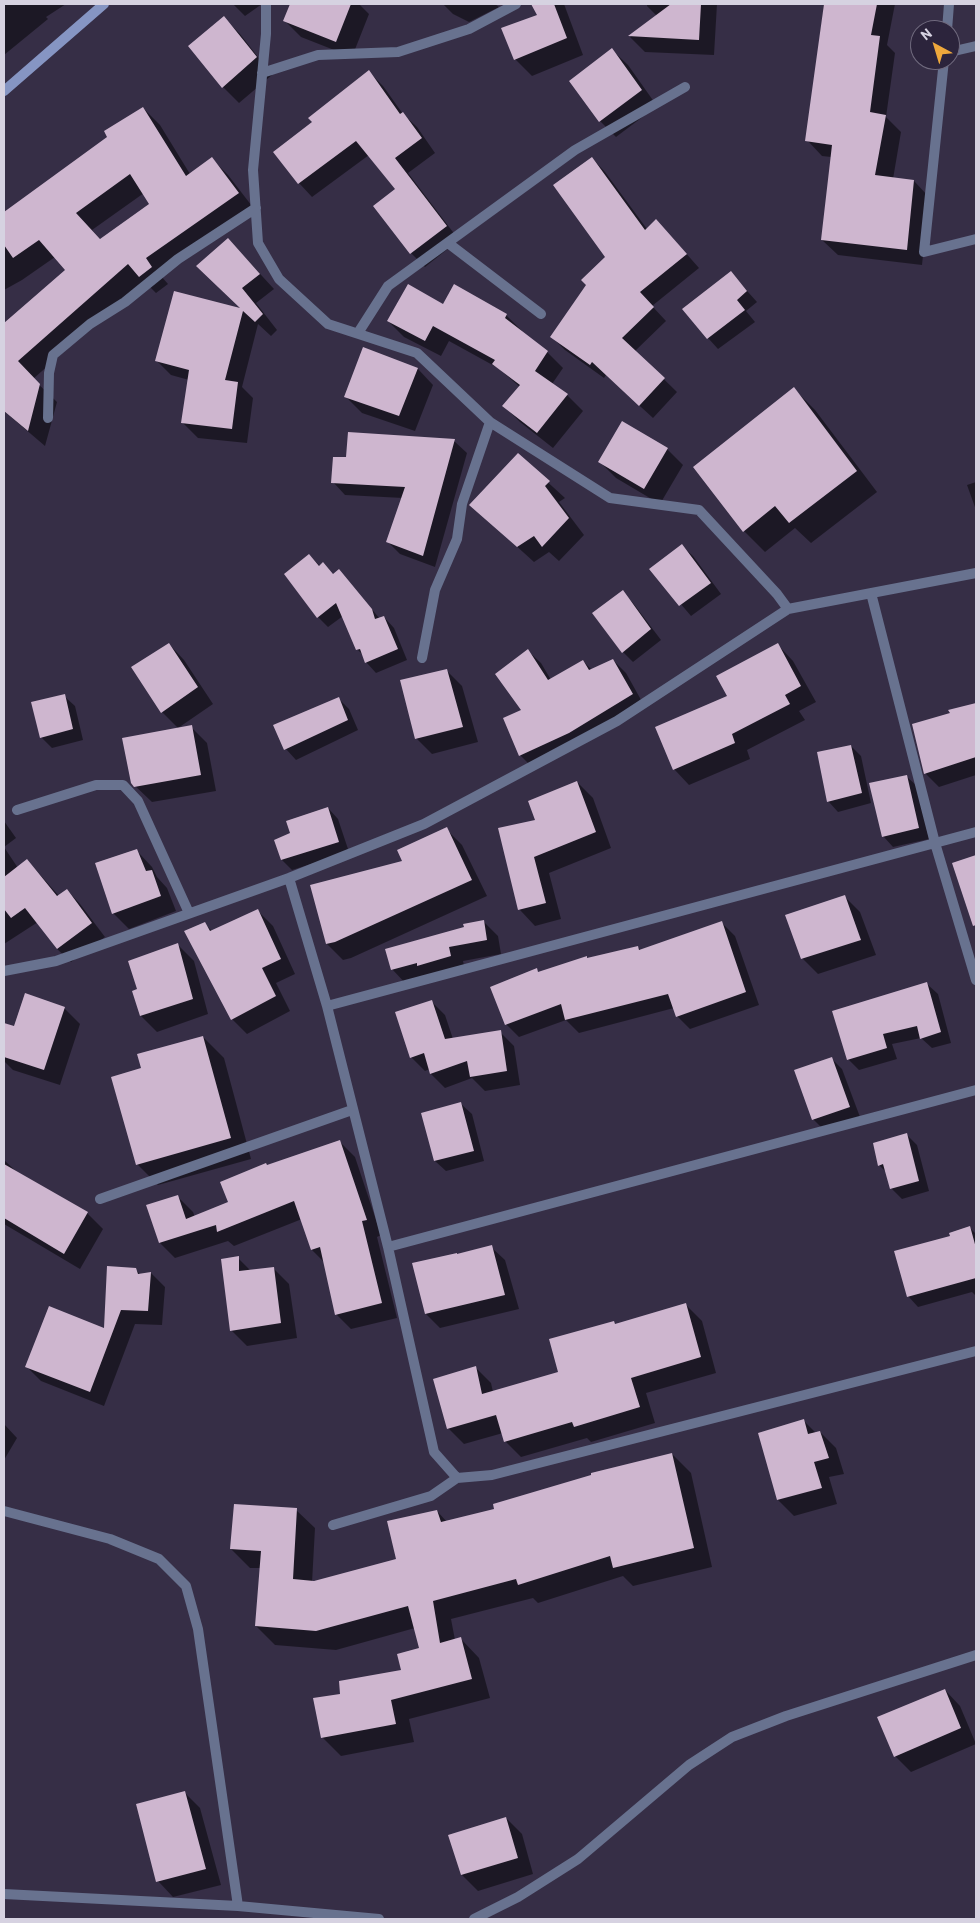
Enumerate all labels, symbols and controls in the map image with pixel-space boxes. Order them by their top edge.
north arrow [910,20,960,70]
text: N [917,24,935,43]

